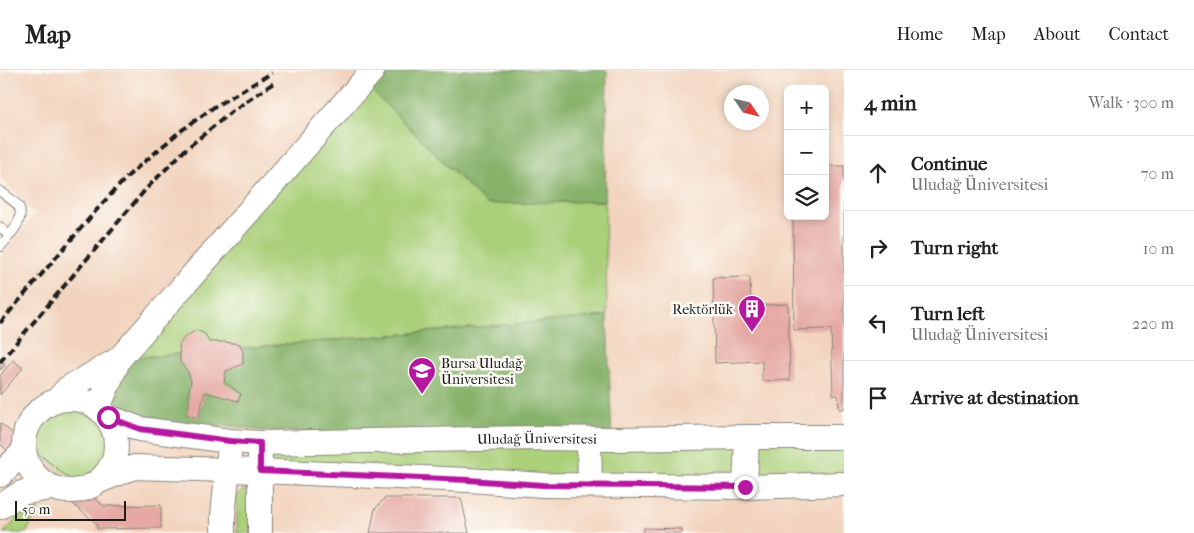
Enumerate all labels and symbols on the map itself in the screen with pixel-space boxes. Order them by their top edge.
north arrow [724,85,769,130]
building icon: Rektörlük [737,294,767,333]
place label: Rektörlük [672,301,734,318]
place label: Bursa Uludağ Üniversitesi [441,355,523,388]
school or university icon: Bursa Uludağ Üniversitesi [407,356,437,395]
route start [97,406,120,429]
street label: Uludağ Üniversitesi [477,430,597,448]
route end [734,476,757,499]
scale bar [15,498,126,521]

